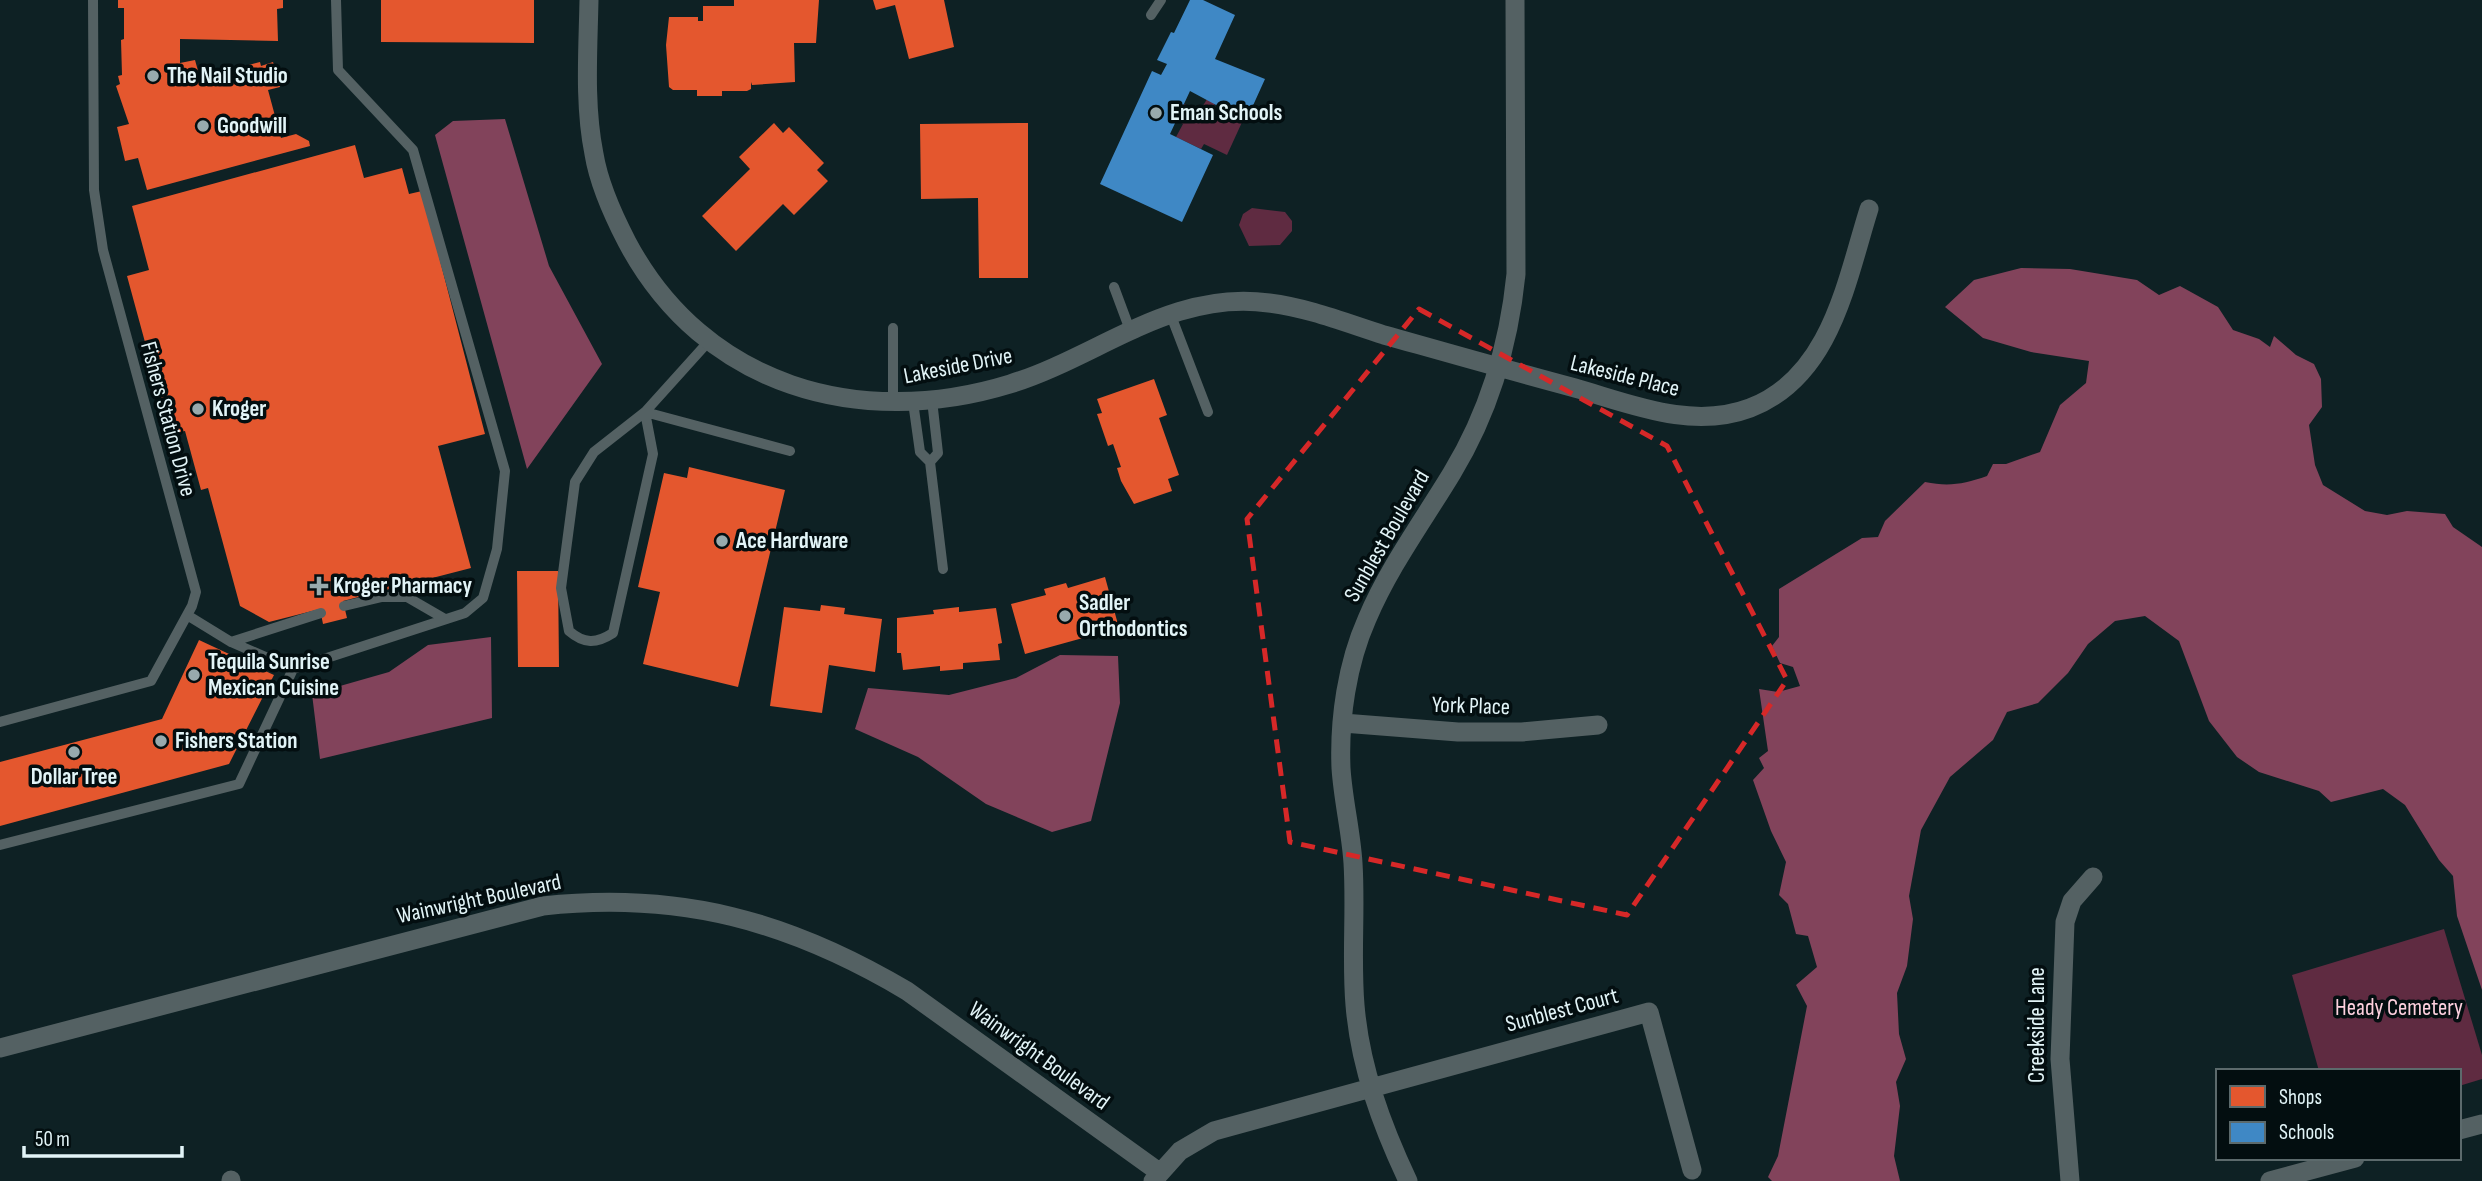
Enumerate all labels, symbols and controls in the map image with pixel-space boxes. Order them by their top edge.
place label: The Nail Studio [167,62,288,90]
marker: The Nail Studio [145,68,161,84]
place label: Eman Schools [1170,99,1282,127]
marker: Eman Schools [1148,105,1164,121]
place label: Goodwill [217,112,287,140]
marker: Goodwill [195,118,211,134]
street label: Fishers Station Drive [134,339,202,499]
street label: Lakeside Drive [901,342,1015,390]
street label: Lakeside Place [1568,349,1682,403]
place label: Kroger [212,395,266,423]
marker: Kroger [190,401,206,417]
street label: Sunblest Boulevard [1338,465,1436,607]
place label: Ace Hardware [735,527,848,555]
marker: Ace Hardware [714,533,730,549]
place label: Kroger Pharmacy [333,572,472,600]
marker: Kroger Pharmacy [311,578,327,594]
place label: Sadler Orthodontics [1079,589,1188,643]
marker: Sadler Orthodontics [1057,608,1073,624]
place label: Tequila Sunrise Mexican Cuisine [208,648,339,702]
marker: Tequila Sunrise Mexican Cuisine [186,667,202,683]
street label: York Place [1431,691,1511,721]
place label: Fishers Station [175,727,297,755]
marker: Fishers Station [153,733,169,749]
marker: Dollar Tree [66,744,82,760]
place label: Dollar Tree [31,763,117,791]
street label: Wainwright Boulevard [394,868,564,930]
street label: Creekside Lane [2023,967,2051,1083]
street label: Sunblest Court [1503,982,1621,1038]
park label: Heady Cemetery [2335,994,2463,1022]
street label: Wainwright Boulevard [963,996,1115,1116]
legend [2216,1069,2461,1160]
text: Shops [2279,1085,2322,1110]
scale bar [24,1114,182,1158]
text: Schools [2279,1120,2334,1145]
text: 50 m [35,1127,70,1152]

